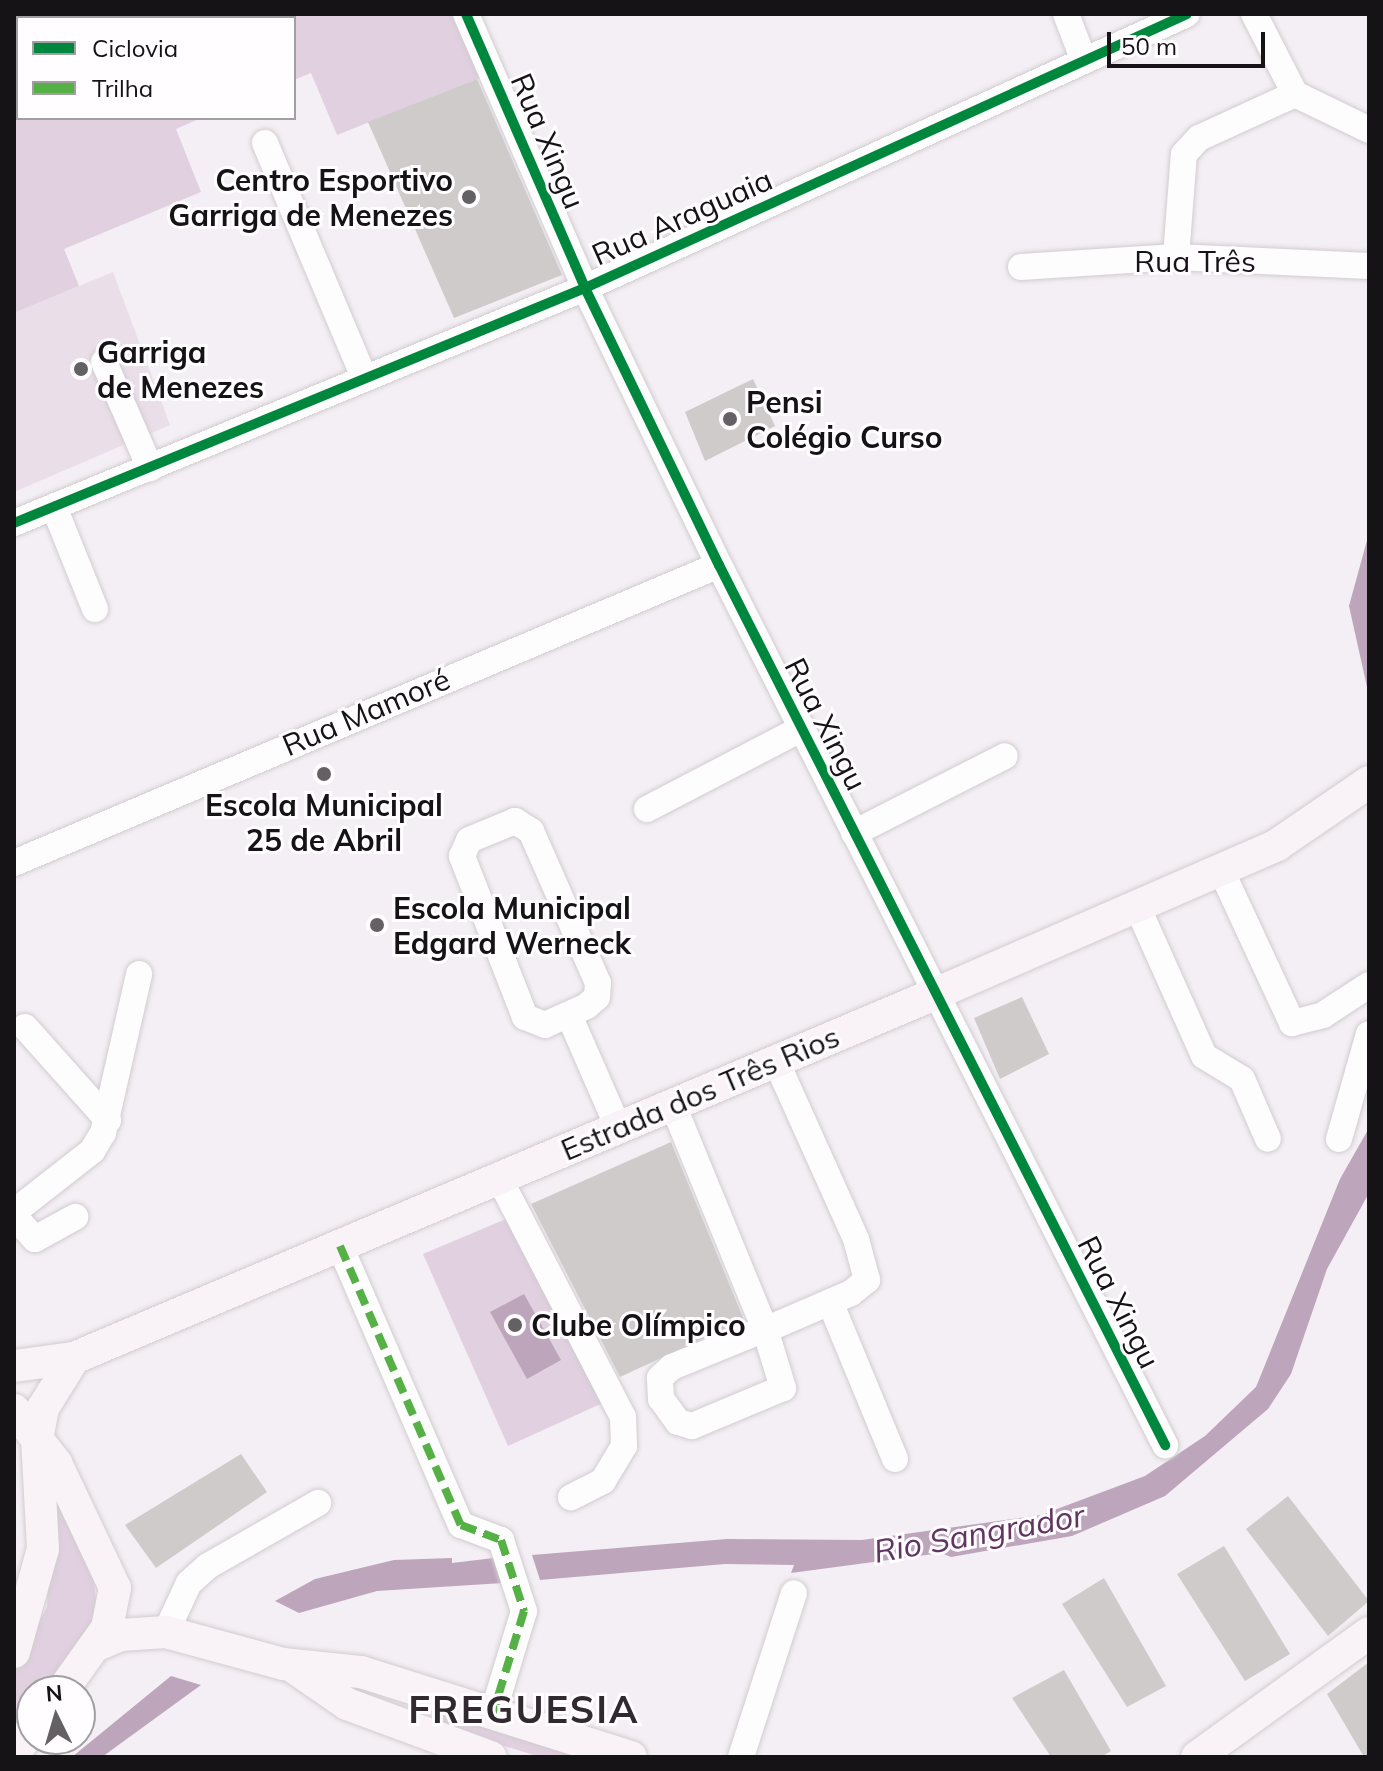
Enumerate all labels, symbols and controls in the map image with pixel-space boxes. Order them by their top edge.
legend [16,16,296,120]
scale bar [1111,16,1269,66]
text: 50 m [1121,31,1177,61]
text: Ciclovia [92,33,178,63]
street label: Rua Xingu [503,68,593,214]
text: Trilha [92,73,153,103]
street label: Rua Araguaia [586,161,778,273]
place label: Centro Esportivo Garriga de Menezes [168,162,453,232]
marker: Centro Esportivo Garriga de Menezes [460,188,478,206]
street label: Rua Três [1134,243,1256,279]
place label: Garriga de Menezes [97,334,264,404]
marker: Garriga de Menezes [72,360,90,378]
place label: Pensi Colégio Curso [746,384,942,454]
marker: Pensi Colégio Curso [721,410,739,428]
street label: Rua Xingu [777,652,875,796]
street label: Rua Mamoré [277,661,455,763]
marker: Escola Municipal 25 de Abril [315,765,333,783]
place label: Escola Municipal 25 de Abril [205,787,443,858]
place label: Escola Municipal Edgard Werneck [393,890,631,960]
marker: Escola Municipal Edgard Werneck [368,916,386,934]
street label: Estrada dos Três Rios [556,1018,844,1168]
street label: Rua Xingu [1070,1230,1168,1374]
place label: Clube Olímpico [531,1307,746,1343]
marker: Clube Olímpico [506,1316,524,1334]
water label: Rio Sangrador [871,1496,1087,1570]
north arrow [16,1675,96,1755]
text: N [45,1678,64,1708]
district label: FREGUESIA [408,1687,640,1733]

